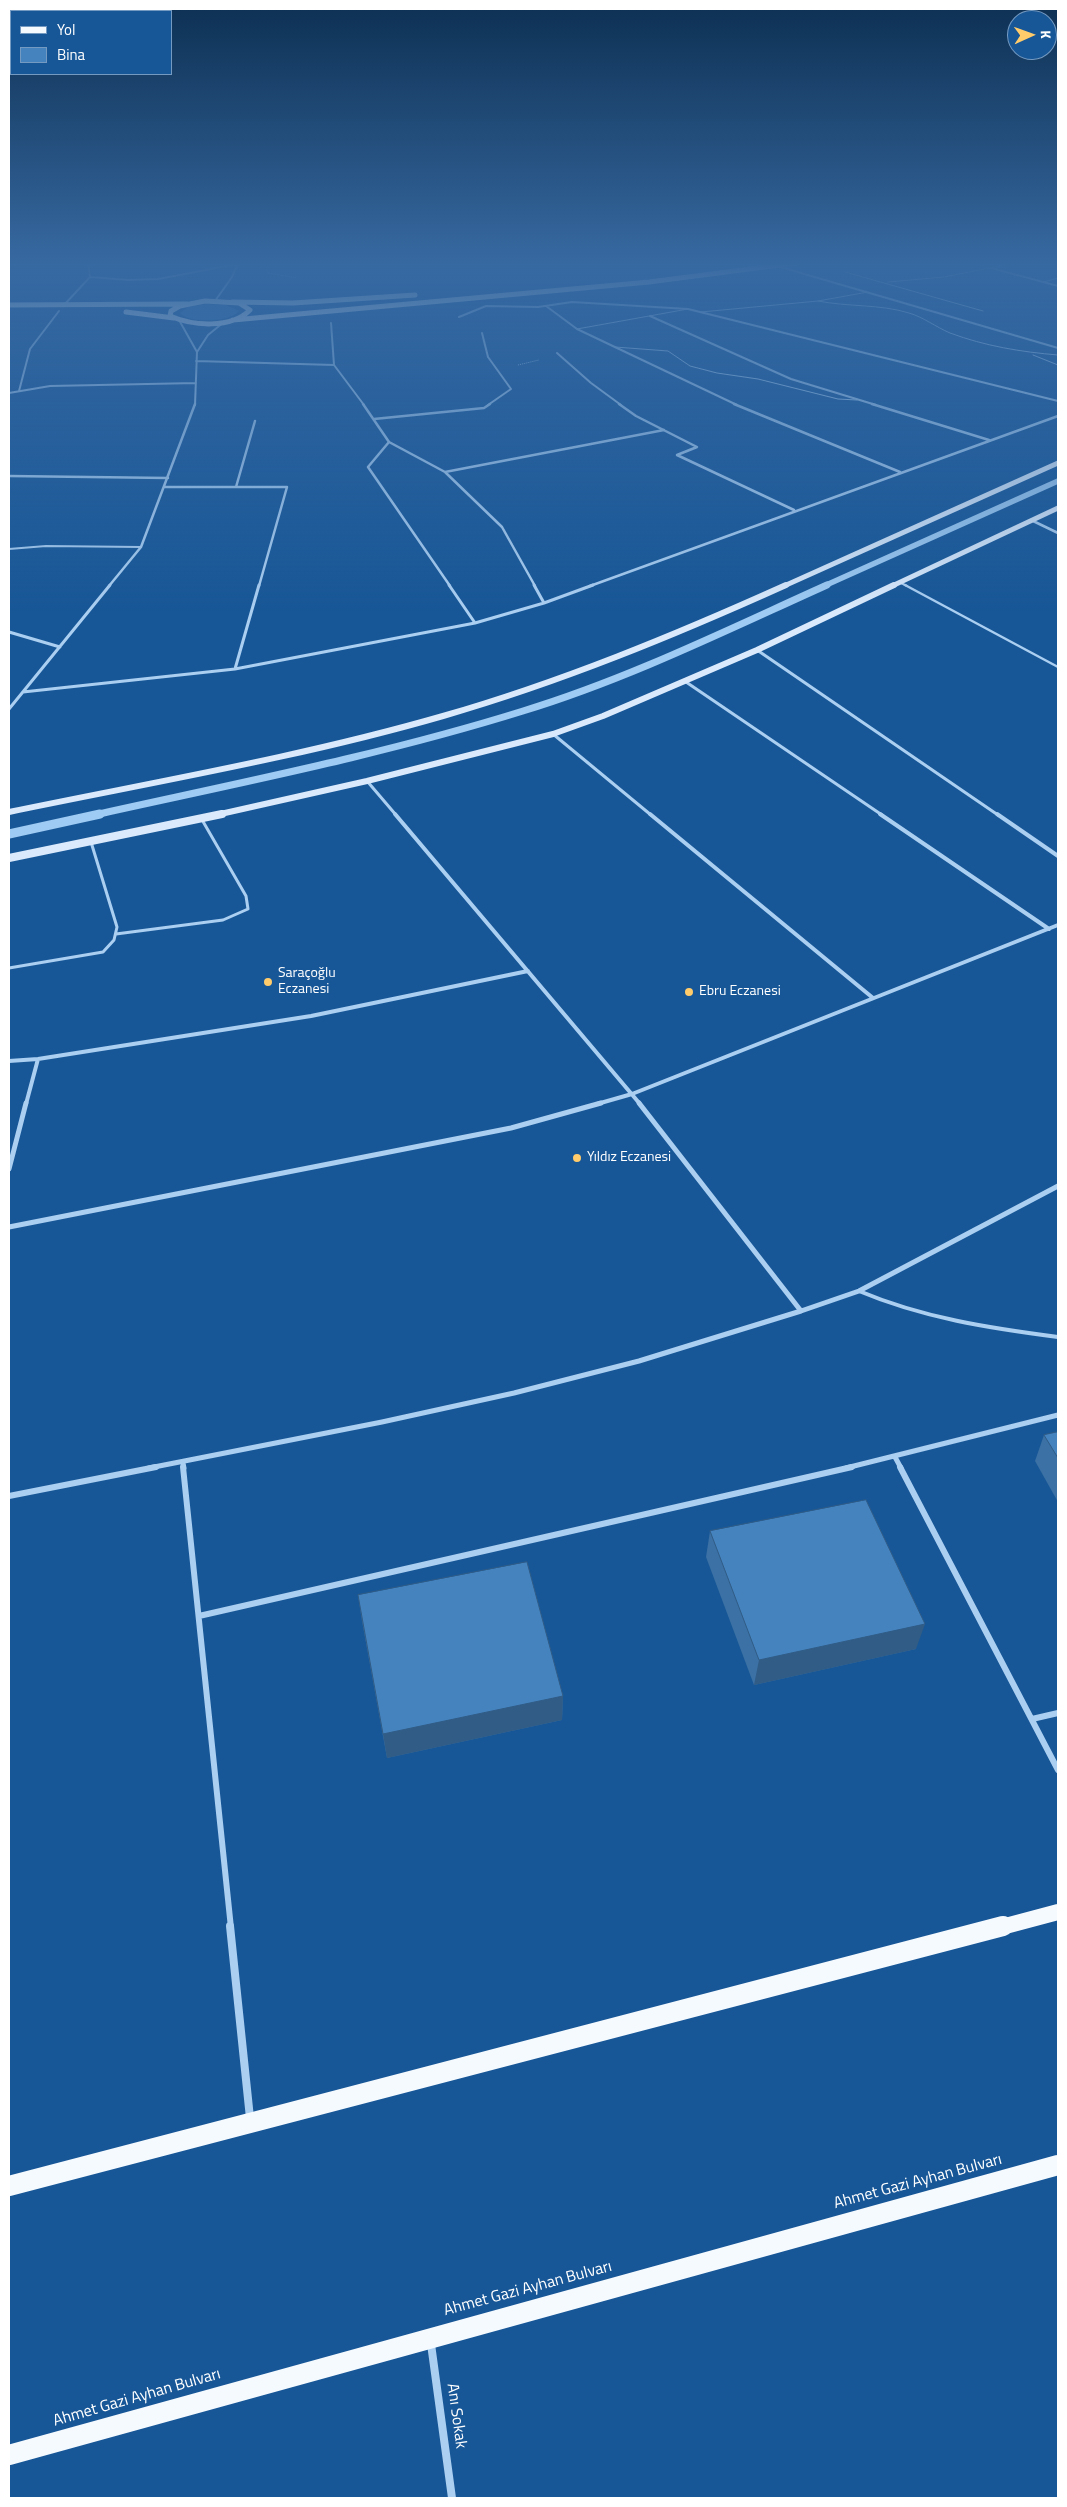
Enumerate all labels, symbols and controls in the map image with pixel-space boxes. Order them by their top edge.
legend [10,10,172,75]
north arrow [1007,10,1057,60]
text: Yol [57,18,75,41]
text: K [1036,30,1057,39]
text: Bina [57,43,85,66]
place label: Saraçoğlu Eczanesi [278,966,336,999]
marker: Saraçoğlu Eczanesi [262,976,274,988]
place label: Ebru Eczanesi [699,984,781,1000]
marker: Ebru Eczanesi [683,986,695,998]
place label: Yıldız Eczanesi [587,1150,671,1166]
marker: Yıldız Eczanesi [571,1152,583,1164]
street label: Ahmet Gazi Ayhan Bulvarı [832,2150,1004,2214]
street label: Ahmet Gazi Ayhan Bulvarı [442,2257,614,2321]
street label: Ahmet Gazi Ayhan Bulvarı [51,2365,223,2431]
street label: Anı Sokak [442,2382,470,2450]

